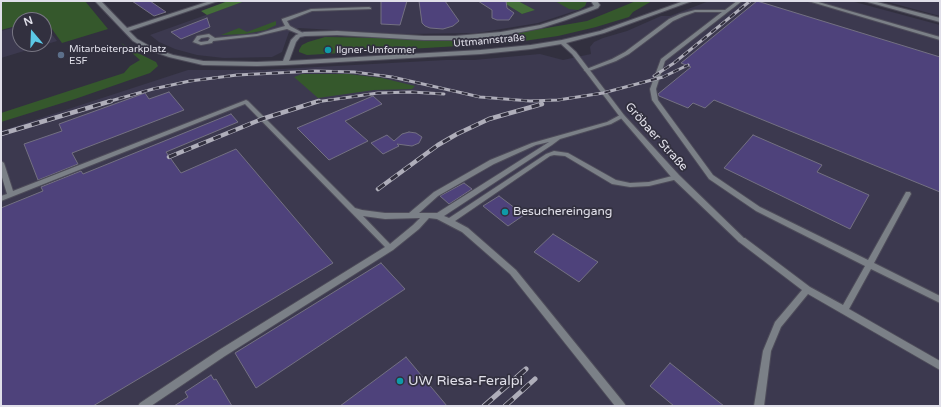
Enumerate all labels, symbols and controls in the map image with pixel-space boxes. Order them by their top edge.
north arrow [12,12,52,52]
text: N [22,14,35,29]
street label: Uttmannstraße [453,32,525,50]
place label: Mitarbeiterparkplatz ESF [69,43,166,66]
place label: Ilgner-Umformer [336,44,416,56]
marker: Ilgner-Umformer [323,45,333,55]
marker: Mitarbeiterparkplatz ESF [56,50,66,60]
street label: Gröbaer Straße [622,100,690,174]
place label: Besuchereingang [513,205,612,219]
marker: Besuchereingang [500,207,510,217]
place label: UW Riesa-Feralpi [408,373,523,389]
marker: UW Riesa-Feralpi [395,376,405,386]

